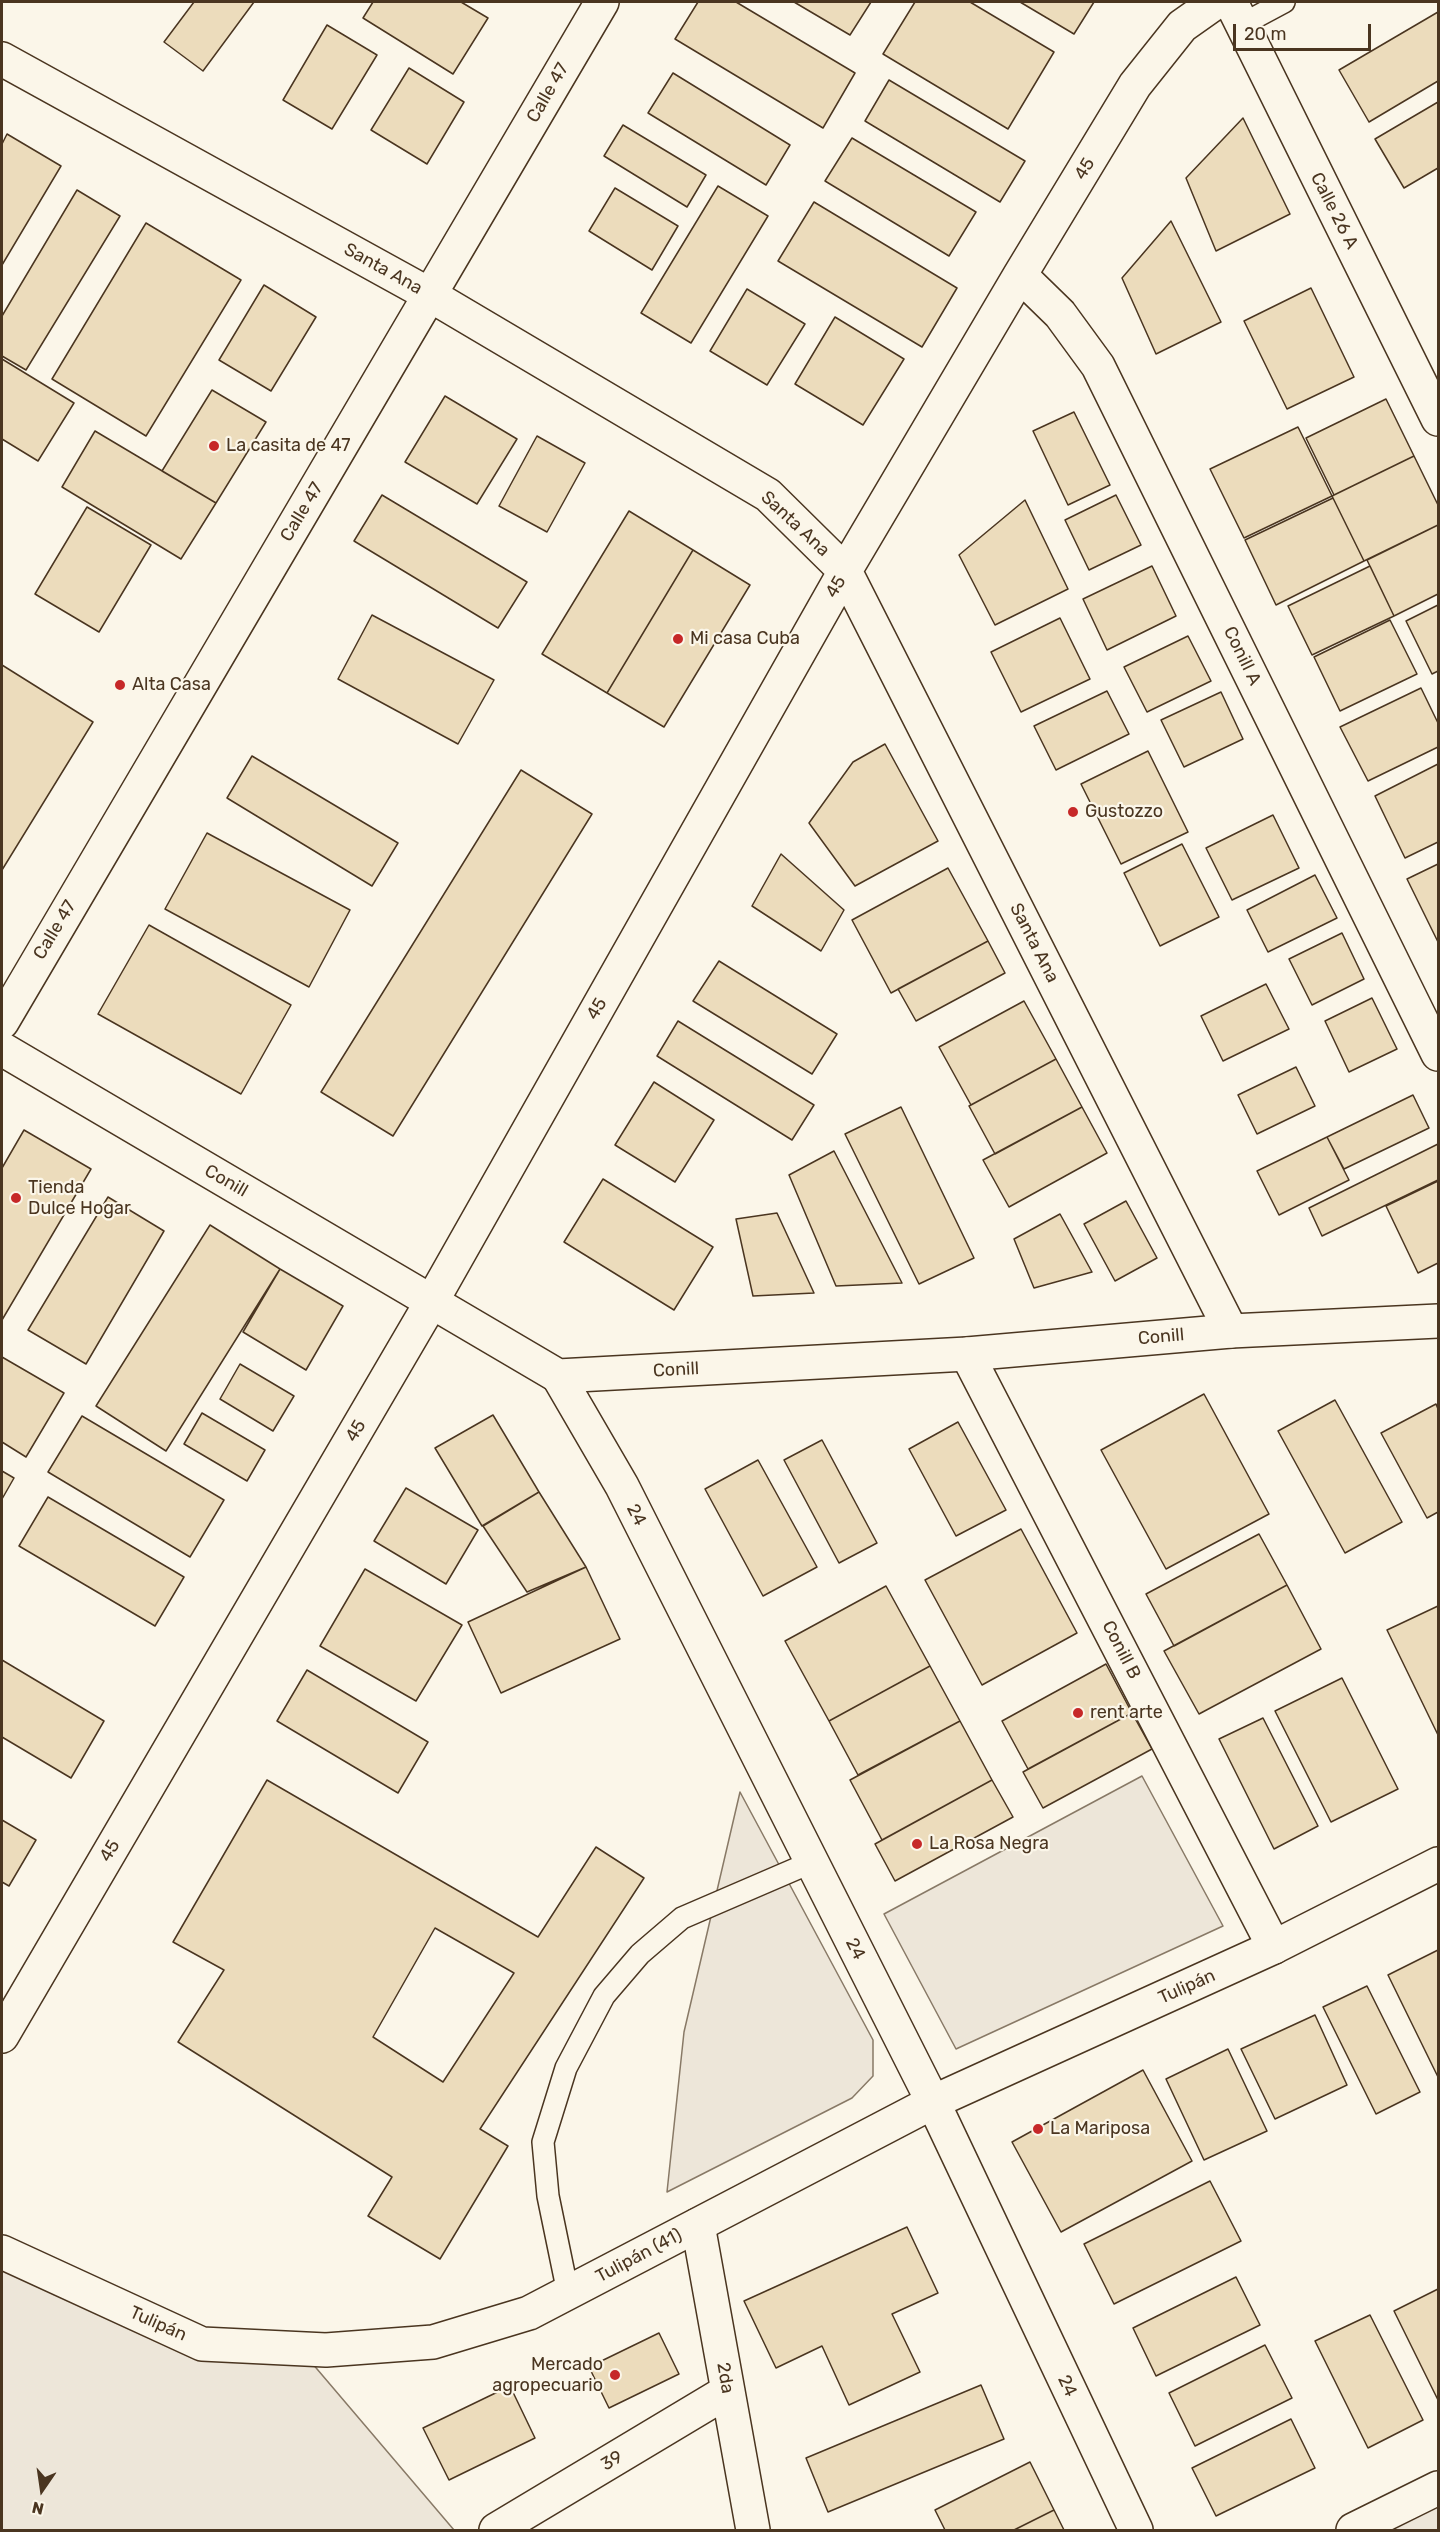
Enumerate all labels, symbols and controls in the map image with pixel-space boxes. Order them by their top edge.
scale bar [1236,12,1374,50]
text: 20 m [1244,23,1286,45]
street label: Calle 47 [522,59,574,127]
street label: 45 [1070,154,1100,184]
street label: Calle 26 A [1306,169,1362,253]
street label: Santa Ana [340,239,426,299]
place label: La casita de 47 [226,435,351,457]
marker: La casita de 47 [207,439,221,453]
street label: Calle 47 [276,478,328,546]
street label: Santa Ana [756,487,834,561]
street label: 45 [821,572,851,602]
street label: Conill A [1219,623,1265,689]
place label: Mi casa Cuba [690,628,800,650]
marker: Mi casa Cuba [671,632,685,646]
place label: Alta Casa [132,674,211,696]
marker: Alta Casa [113,678,127,692]
place label: Gustozzo [1085,801,1163,823]
marker: Gustozzo [1066,805,1080,819]
street label: Calle 47 [29,896,81,964]
street label: Santa Ana [1005,900,1063,986]
street label: 45 [582,994,612,1024]
street label: Conill [201,1160,251,1202]
place label: Tienda Dulce Hogar [28,1177,131,1220]
marker: Tienda Dulce Hogar [9,1191,23,1205]
street label: Conill [1137,1324,1185,1350]
street label: Conill [652,1358,700,1382]
street label: 45 [341,1416,371,1446]
street label: 24 [621,1500,651,1530]
street label: Conill B [1097,1617,1145,1683]
place label: rent arte [1090,1702,1163,1724]
marker: rent arte [1071,1706,1085,1720]
place label: La Rosa Negra [929,1833,1049,1855]
street label: 45 [95,1836,125,1866]
marker: La Rosa Negra [910,1837,924,1851]
street label: 24 [840,1934,870,1964]
street label: Tulipán [1155,1965,1219,2009]
place label: La Mariposa [1050,2118,1150,2140]
marker: La Mariposa [1031,2122,1045,2136]
street label: Tulipán (41) [592,2224,686,2288]
street label: Tulipán [126,2302,190,2346]
place label: Mercado agropecuario [492,2354,603,2396]
street label: 2da [712,2361,738,2395]
marker: Mercado agropecuario [608,2368,622,2382]
street label: 24 [1053,2372,1081,2400]
street label: 39 [597,2446,627,2476]
north arrow [12,2460,72,2520]
text: N [30,2497,46,2519]

